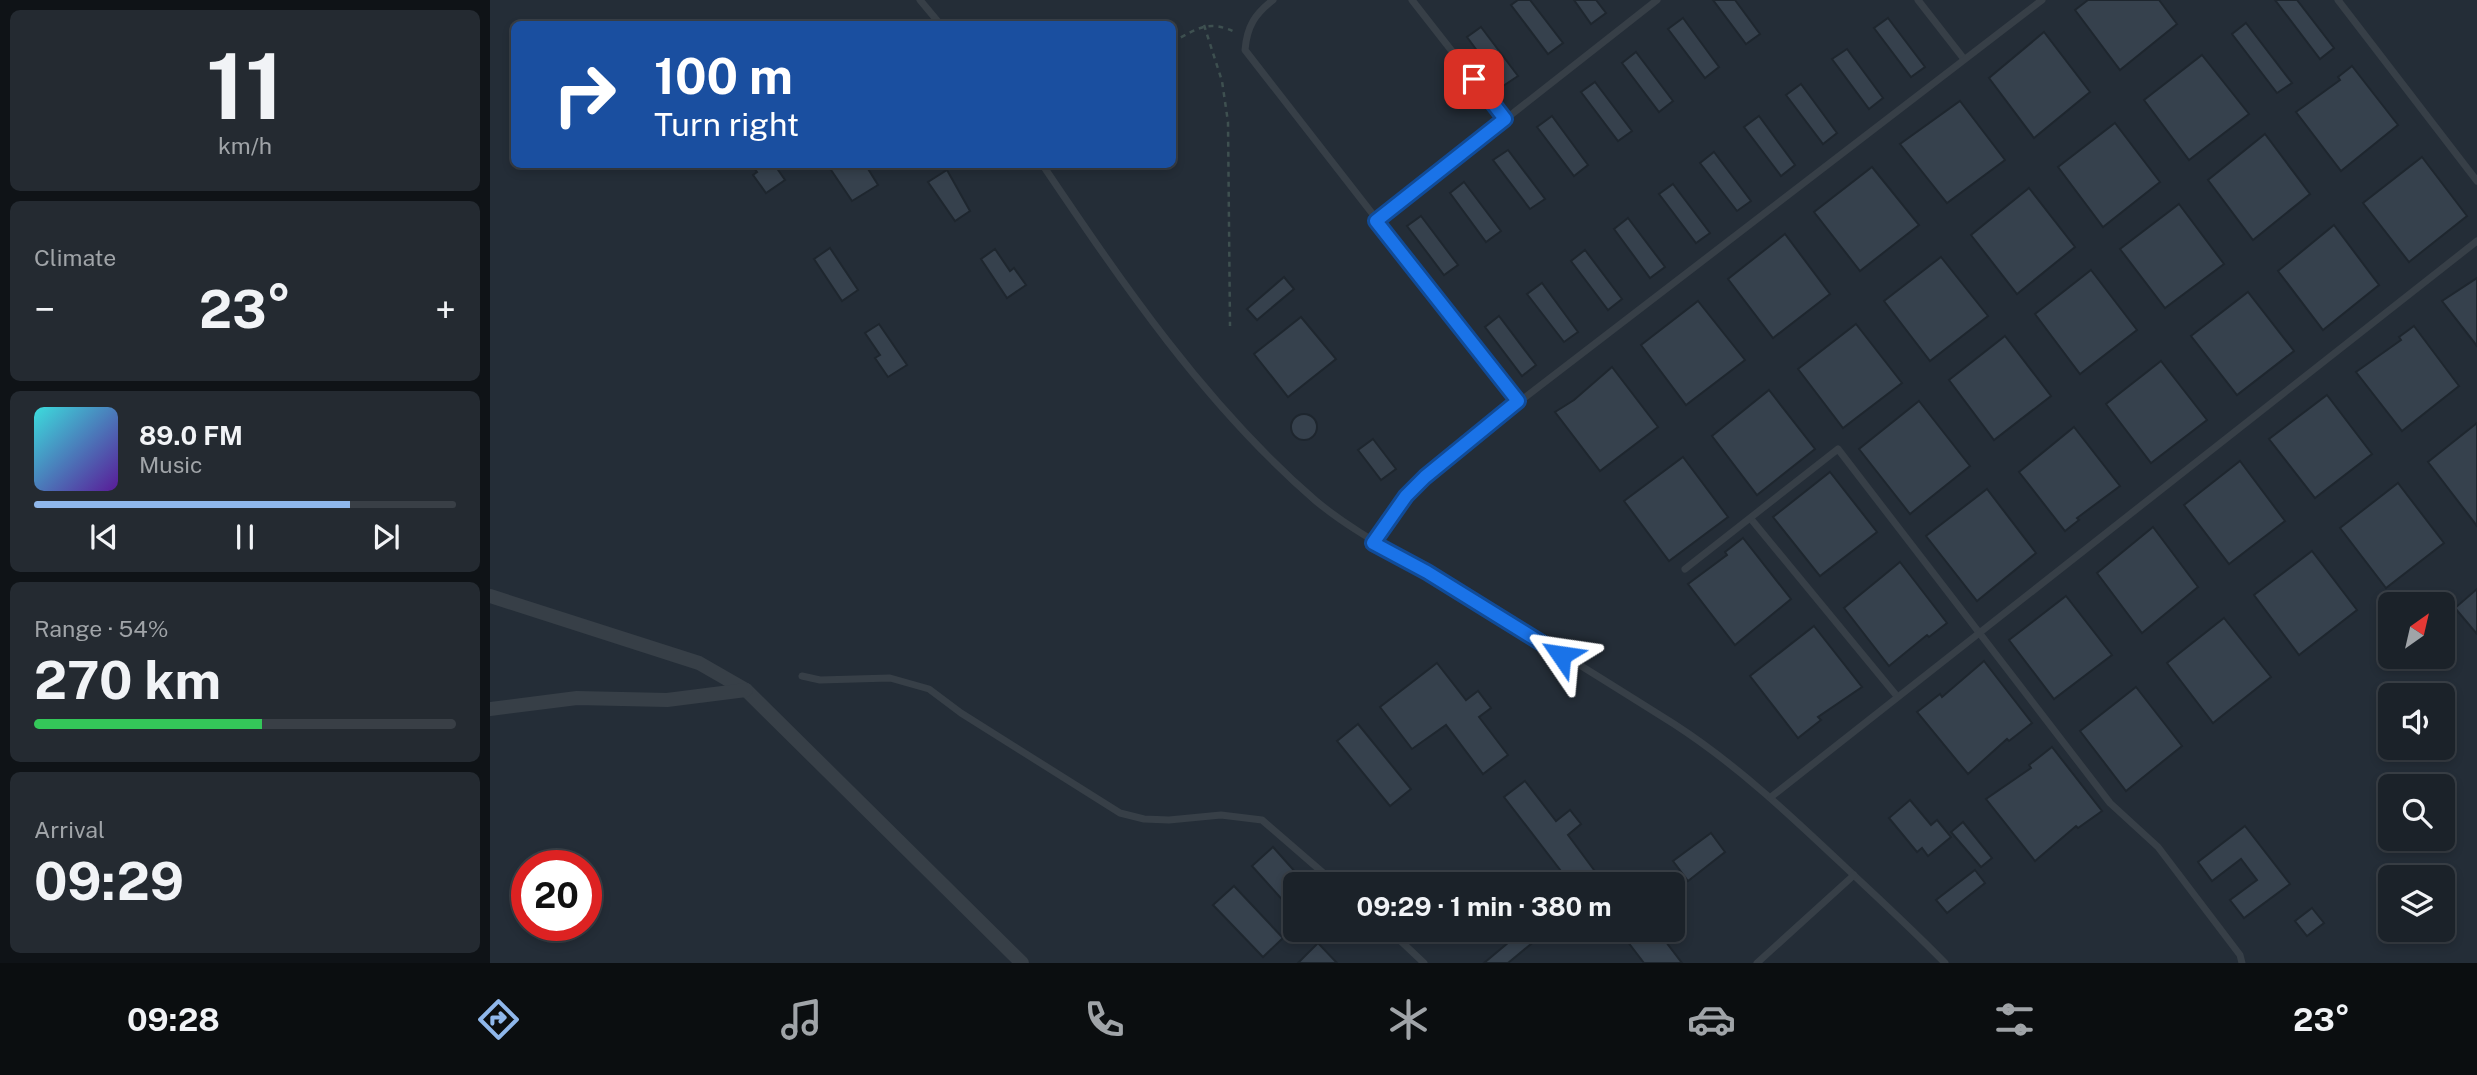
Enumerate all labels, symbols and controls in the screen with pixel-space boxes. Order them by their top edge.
text: 11 [206,33,284,139]
text: 100 m [654,47,793,105]
icon: right [539,49,630,140]
pin [1444,49,1504,109]
icon: arrive [1455,60,1493,98]
text: Turn right [654,106,799,143]
text: km/h [218,132,272,159]
text: Climate [34,244,116,271]
text: 23° [199,279,291,340]
text: − [34,287,55,332]
text: + [435,287,456,332]
text: 89.0 FM [139,420,243,451]
text: Music [139,451,203,478]
icon: previous [85,518,123,556]
icon: pause [226,518,264,556]
icon: next [367,518,405,556]
north arrow [2378,592,2455,668]
map controls [2378,592,2455,942]
text: Range · 54% [34,615,168,642]
position arrow [1524,618,1598,692]
text: 270 km [34,650,221,711]
button: sound [2378,683,2455,760]
button: search [2378,774,2455,851]
text: Arrival [34,816,105,843]
speed limit sign: 20 [511,850,602,941]
text: 09:29 [34,851,184,912]
button: layers [2378,865,2455,942]
text: 09:29 · 1 min · 380 m [1357,891,1611,922]
icon: directions [474,995,523,1044]
icon: music [777,995,826,1044]
icon: phone [1080,995,1129,1044]
icon: climate [1384,995,1433,1044]
icon: car [1687,995,1736,1044]
icon: filters [1990,995,2039,1044]
text: 09:28 [127,1001,220,1038]
text: 23° [2293,1001,2350,1038]

